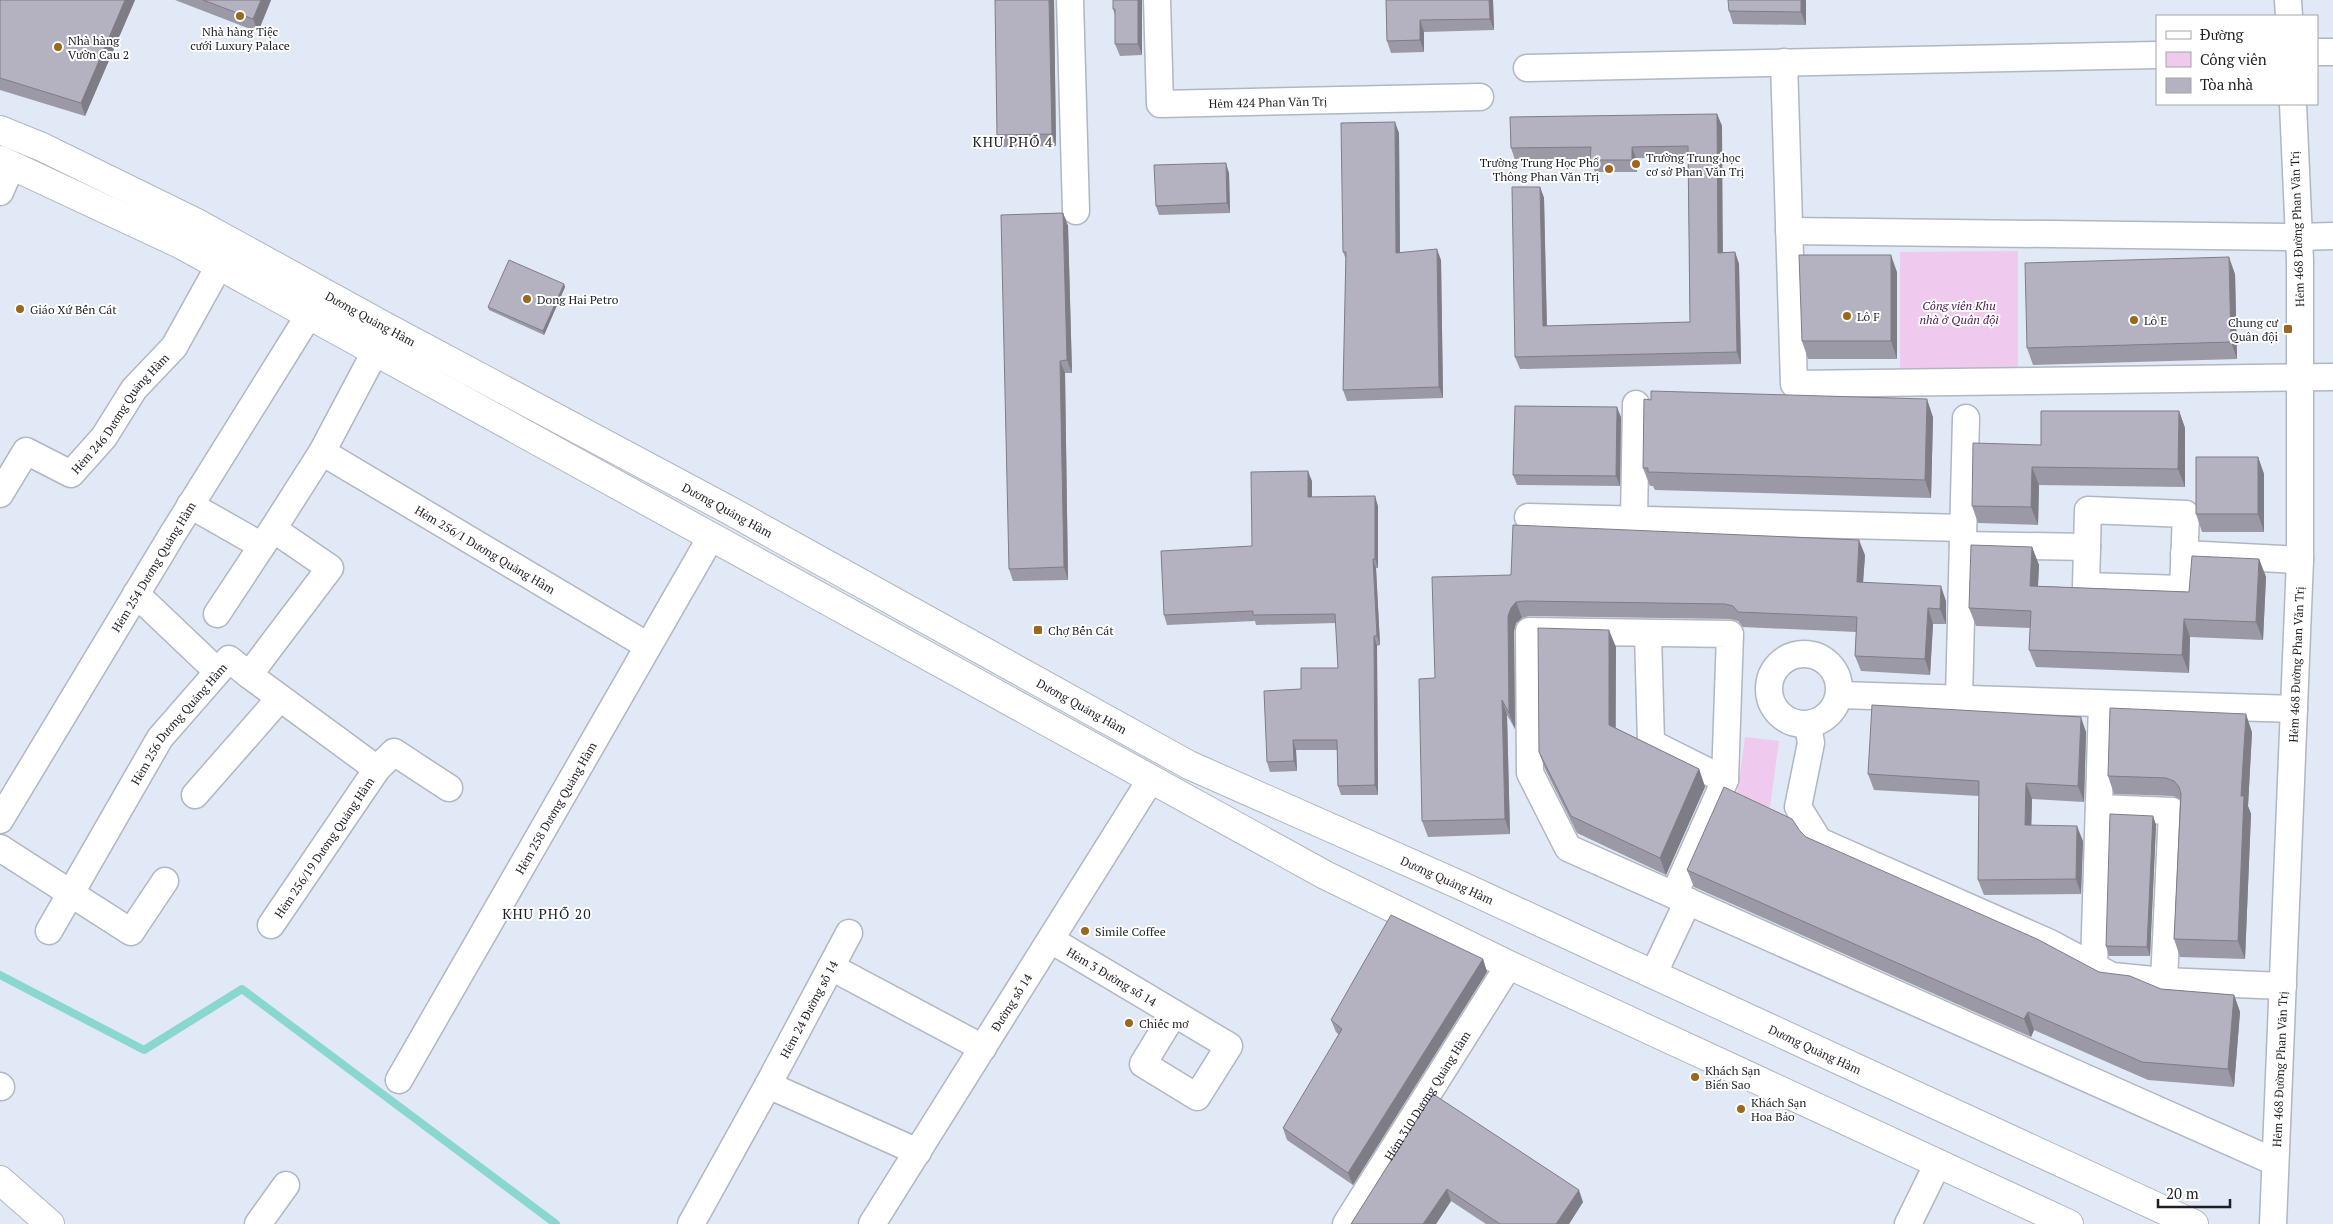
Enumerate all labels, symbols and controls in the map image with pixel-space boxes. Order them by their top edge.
marker: Nhà hàng Tiệc cưới Luxury Palace [234,10,246,22]
legend [2156,15,2318,105]
place label: Nhà hàng Tiệc cưới Luxury Palace [190,24,290,53]
text: Đường [2200,24,2245,44]
place label: Nhà hàng Vườn Cau 2 [68,33,129,62]
marker: Nhà hàng Vườn Cau 2 [52,41,64,53]
text: Công viên [2200,49,2267,69]
text: Tòa nhà [2200,74,2254,94]
street label: Hẻm 424 Phan Văn Trị [1209,93,1328,110]
district label: KHU PHỐ 4 [973,132,1053,151]
place label: Trường Trung học cơ sở Phan Văn Trị [1646,150,1745,179]
street label: Hẻm 468 Đường Phan Văn Trị [2287,150,2307,307]
place label: Trường Trung Học Phổ Thông Phan Văn Trị [1480,155,1600,184]
marker: Trường Trung học cơ sở Phan Văn Trị [1630,158,1642,170]
marker: Trường Trung Học Phổ Thông Phan Văn Trị [1603,163,1615,175]
street label: Dương Quảng Hàm [323,288,419,349]
place label: Dong Hai Petro [537,292,619,307]
marker: Dong Hai Petro [521,293,533,305]
park label: Công viên Khu nhà ở Quân đội [1919,298,1999,327]
place label: Giáo Xứ Bến Cát [30,302,117,317]
marker: Giáo Xứ Bến Cát [14,303,26,315]
place label: Lô F [1857,309,1880,324]
marker: Lô F [1841,310,1853,322]
place label: Lô E [2144,313,2167,328]
marker: Lô E [2128,314,2140,326]
place label: Chung cư Quân đội [2228,315,2278,344]
marker: Chung cư Quân đội [2282,323,2294,335]
street label: Hẻm 246 Dương Quảng Hàm [68,349,172,477]
street label: Dương Quảng Hàm [680,479,776,541]
street label: Hẻm 254 Dương Quảng Hàm [108,498,199,635]
street label: Hẻm 256/1 Dương Quảng Hàm [412,502,559,597]
street label: Hẻm 468 Đường Phan Văn Trị [2285,585,2306,743]
place label: Chợ Bến Cát [1048,623,1114,638]
marker: Chợ Bến Cát [1032,624,1044,636]
street label: Hẻm 256 Dương Quảng Hàm [127,659,230,787]
street label: Dương Quảng Hàm [1034,675,1130,737]
street label: Hẻm 258 Dương Quảng Hàm [512,738,600,876]
street label: Hẻm 256/19 Dương Quảng Hàm [271,773,377,920]
street label: Dương Quảng Hàm [1398,852,1497,907]
district label: KHU PHỐ 20 [502,904,592,923]
place label: Simile Coffee [1095,924,1166,939]
marker: Simile Coffee [1079,925,1091,937]
street label: Hẻm 3 Đường số 14 [1064,944,1160,1009]
street label: Hẻm 24 Đường số 14 [776,957,841,1060]
street label: Đường số 14 [987,970,1035,1034]
street label: Hẻm 468 Đường Phan Văn Trị [2269,990,2290,1147]
place label: Chiếc mơ [1139,1016,1189,1031]
marker: Chiếc mơ [1123,1017,1135,1029]
street label: Dương Quảng Hàm [1766,1021,1864,1077]
street label: Hẻm 310 Dương Quảng Hàm [1381,1027,1474,1163]
place label: Khách Sạn Biển Sao [1705,1063,1760,1092]
marker: Khách Sạn Biển Sao [1689,1071,1701,1083]
place label: Khách Sạn Hoa Bảo [1751,1095,1806,1124]
marker: Khách Sạn Hoa Bảo [1735,1103,1747,1115]
scale bar [2158,1176,2230,1208]
text: 20 m [2166,1183,2199,1203]

